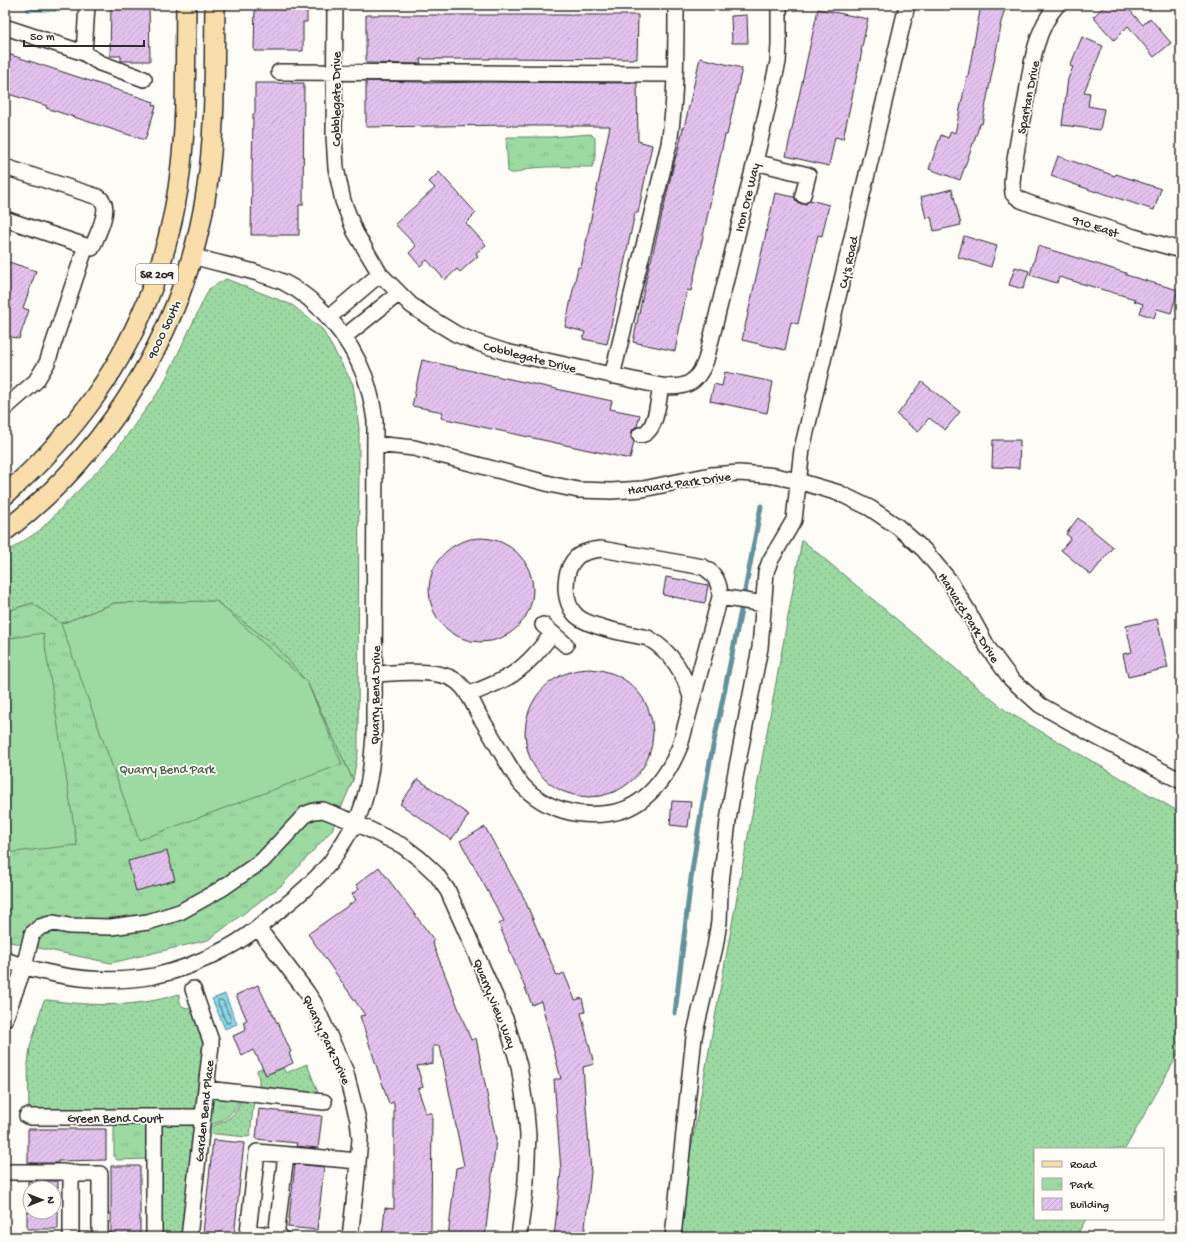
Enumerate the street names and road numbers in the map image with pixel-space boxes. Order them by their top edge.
street label: Cobblegate Drive [330,51,345,147]
street label: Spartan Drive [1015,59,1044,135]
street label: Iron Ore Way [733,161,764,234]
street label: 910 East [1069,213,1122,242]
street label: Cy's Road [836,234,863,290]
road number: SR 209 [136,264,178,284]
street label: 9000 South [145,298,185,363]
street label: Cobblegate Drive [481,340,578,377]
street label: Harvard Park Drive [627,470,732,499]
street label: Harvard Park Drive [934,570,1002,667]
street label: Quarry Bend Drive [368,645,385,745]
street label: Quarry View Way [469,957,519,1051]
street label: Quarry Park Drive [298,993,353,1087]
street label: Garden Bend Place [193,1059,218,1163]
street label: Green Bend Court [67,1112,164,1127]

